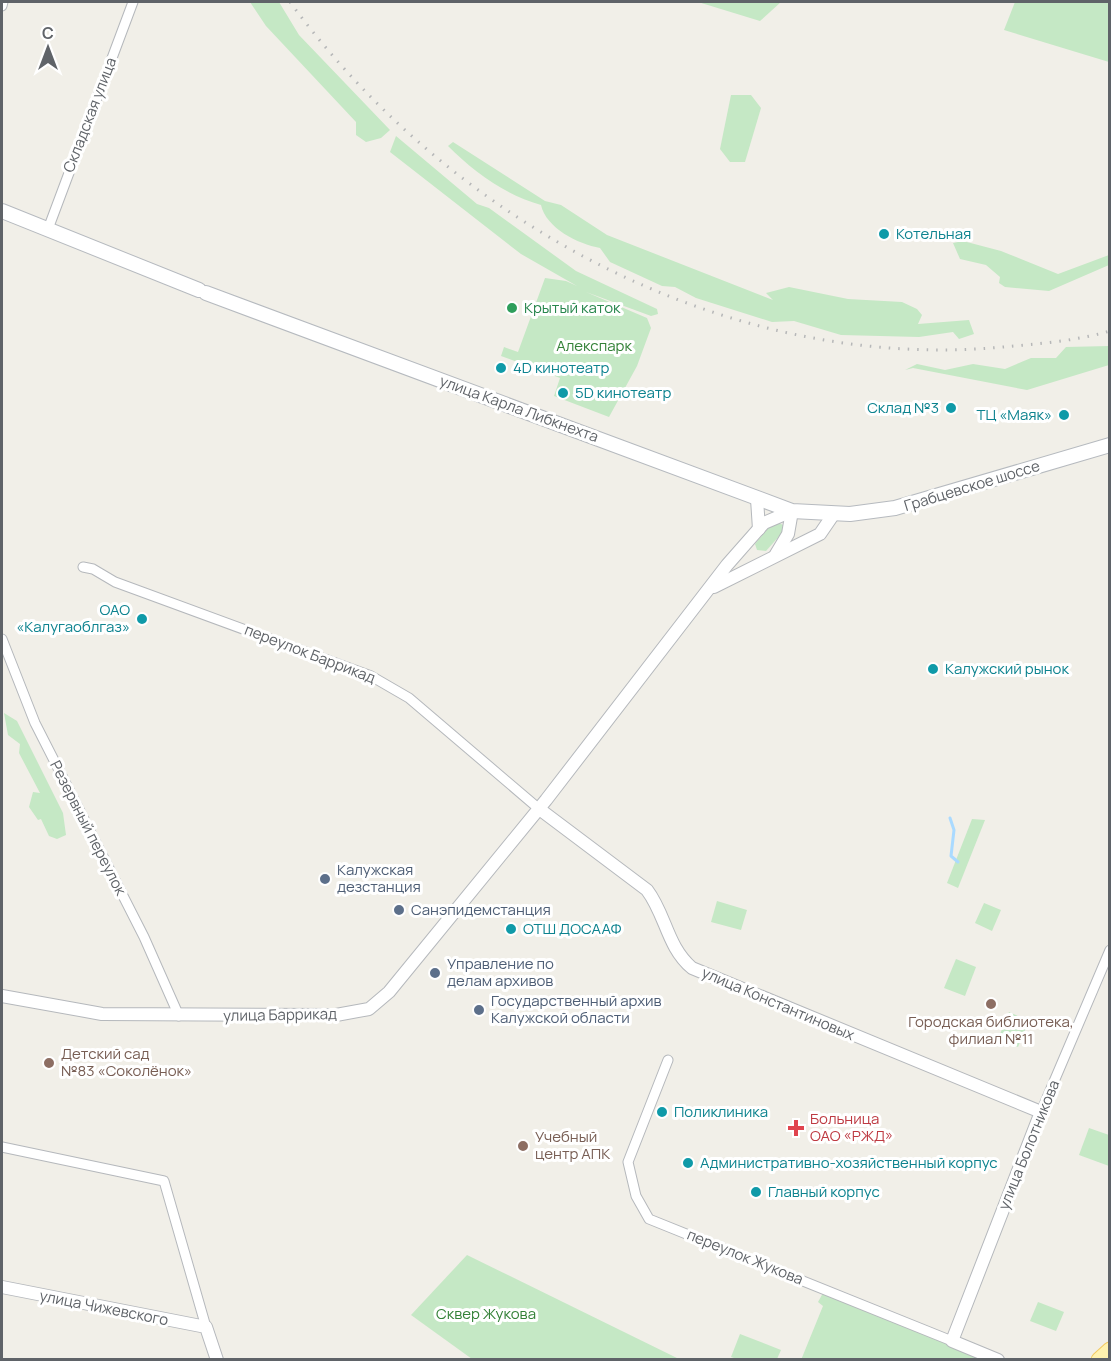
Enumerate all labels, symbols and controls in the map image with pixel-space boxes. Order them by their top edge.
north arrow [18,18,78,78]
text: С [42,22,54,44]
street label: Складская улица [58,54,121,175]
place label: Котельная [896,223,971,244]
marker: Котельная [877,227,891,241]
place label: Крытый каток [524,297,621,318]
marker: Крытый каток [505,301,519,315]
park label: Алекспарк [556,335,632,356]
place label: 4D кинотеатр [513,357,610,378]
marker: 4D кинотеатр [494,361,508,375]
street label: улица Карла Либкнехта [437,370,601,447]
place label: 5D кинотеатр [575,382,671,403]
marker: 5D кинотеатр [556,386,570,400]
place label: Склад №3 [867,397,939,418]
marker: Склад №3 [944,401,958,415]
place label: ТЦ «Маяк» [977,404,1052,425]
marker: ТЦ «Маяк» [1057,408,1071,422]
street label: Грабцевское шоссе [901,455,1042,516]
place label: ОАО «Калугаоблгаз» [16,599,130,637]
marker: ОАО «Калугаоблгаз» [135,612,149,626]
street label: переулок Баррикад [242,619,379,688]
place label: Калужский рынок [945,658,1069,679]
marker: Калужский рынок [926,662,940,676]
street label: Резервный переулок [45,757,132,899]
place label: Калужская дезстанция [337,859,421,897]
marker: Калужская дезстанция [318,872,332,886]
place label: Санэпидемстанция [411,899,551,920]
marker: Санэпидемстанция [392,903,406,917]
place label: ОТШ ДОСААФ [523,918,622,939]
marker: ОТШ ДОСААФ [504,922,518,936]
place label: Управление по делам архивов [447,953,554,991]
street label: улица Константиновых [699,962,858,1045]
marker: Управление по делам архивов [428,966,442,980]
place label: Государственный архив Калужской области [491,990,662,1028]
marker: Городская библиотека, филиал №11 [984,997,998,1011]
street label: улица Баррикад [223,1003,337,1026]
marker: Государственный архив Калужской области [472,1003,486,1017]
place label: Городская библиотека, филиал №11 [908,1011,1074,1049]
place label: Детский сад №83 «Соколёнок» [61,1043,192,1081]
marker: Детский сад №83 «Соколёнок» [42,1056,56,1070]
street label: улица Болотникова [993,1077,1064,1213]
place label: Поликлиника [674,1101,768,1122]
marker: Поликлиника [655,1105,669,1119]
place label: Больница ОАО «РЖД» [810,1108,893,1146]
marker: Больница ОАО «РЖД» [787,1119,805,1137]
place label: Учебный центр АПК [535,1126,610,1164]
marker: Учебный центр АПК [516,1139,530,1153]
place label: Административно-хозяйственный корпус [700,1152,998,1173]
marker: Административно-хозяйственный корпус [681,1156,695,1170]
place label: Главный корпус [768,1181,880,1202]
marker: Главный корпус [749,1185,763,1199]
street label: переулок Жукова [684,1224,806,1289]
street label: улица Чижевского [38,1285,170,1330]
park label: Сквер Жукова [436,1303,536,1324]

